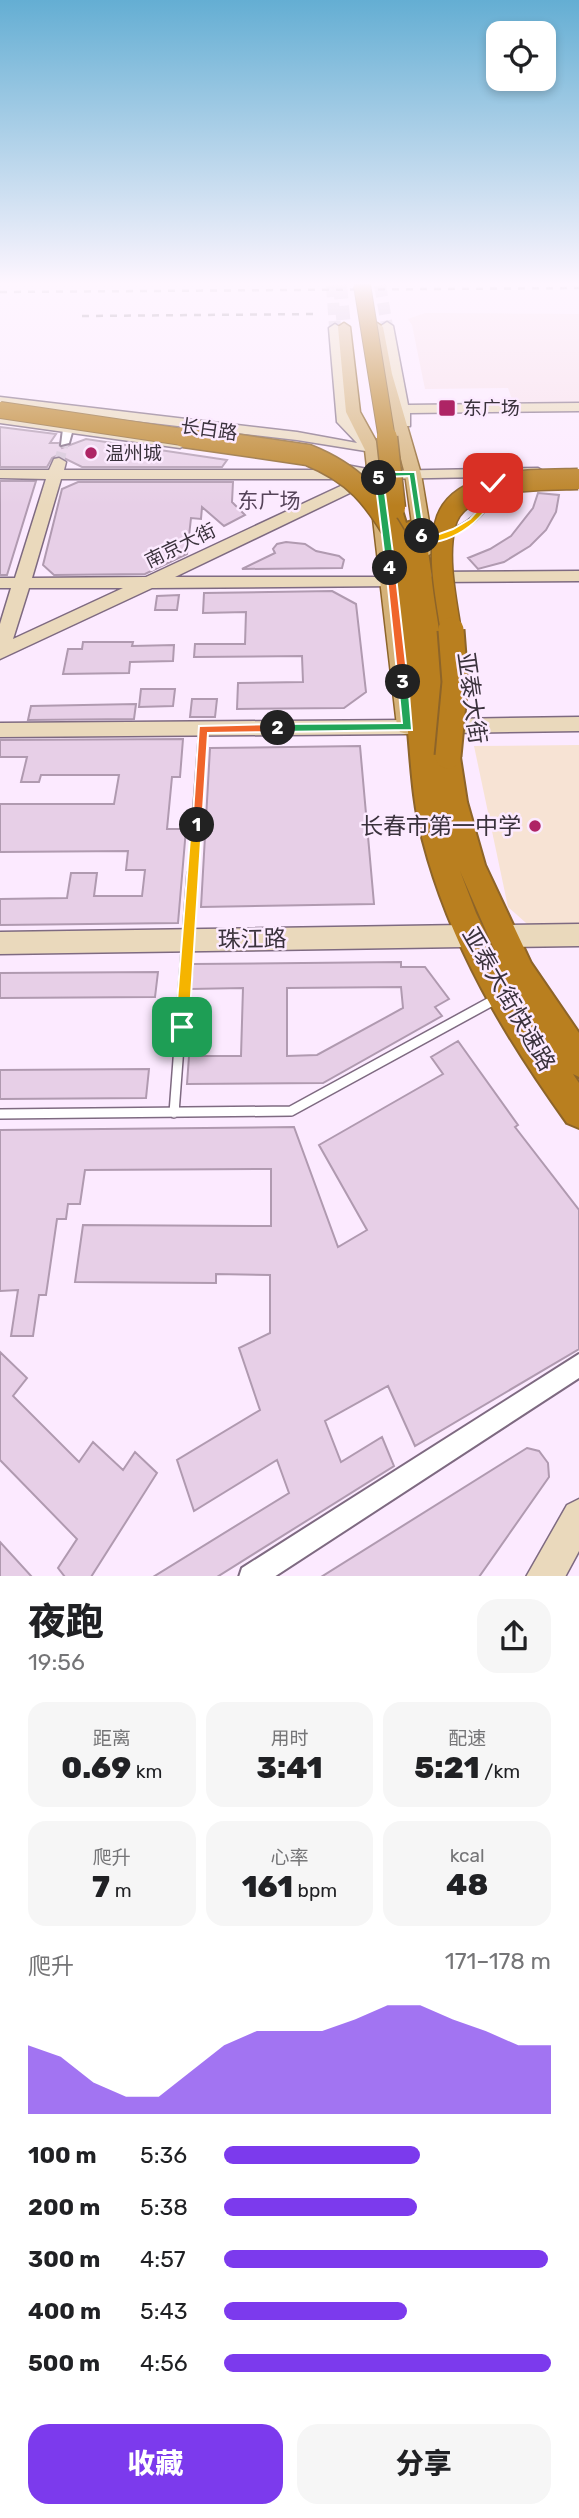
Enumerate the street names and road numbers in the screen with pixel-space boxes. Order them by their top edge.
street label: 长白路 [179,414,239,445]
street label: 南京大街 [141,518,219,572]
street label: 亚泰大街 [452,650,492,746]
street label: 亚泰大街快速路 [457,922,561,1076]
street label: 珠江路 [217,924,287,954]

